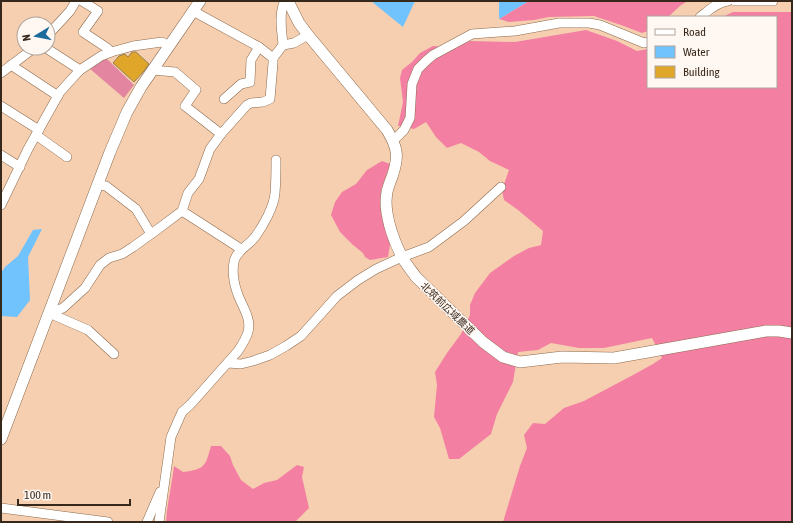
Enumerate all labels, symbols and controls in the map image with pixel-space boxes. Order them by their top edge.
north arrow [16,16,56,56]
legend [647,16,777,88]
text: Road [683,25,706,39]
text: N [20,33,33,42]
text: Water [683,45,710,59]
text: Building [683,65,721,79]
street label: 北筑前広域農道 [419,280,477,337]
scale bar [18,481,130,507]
text: 100 m [24,488,51,502]

